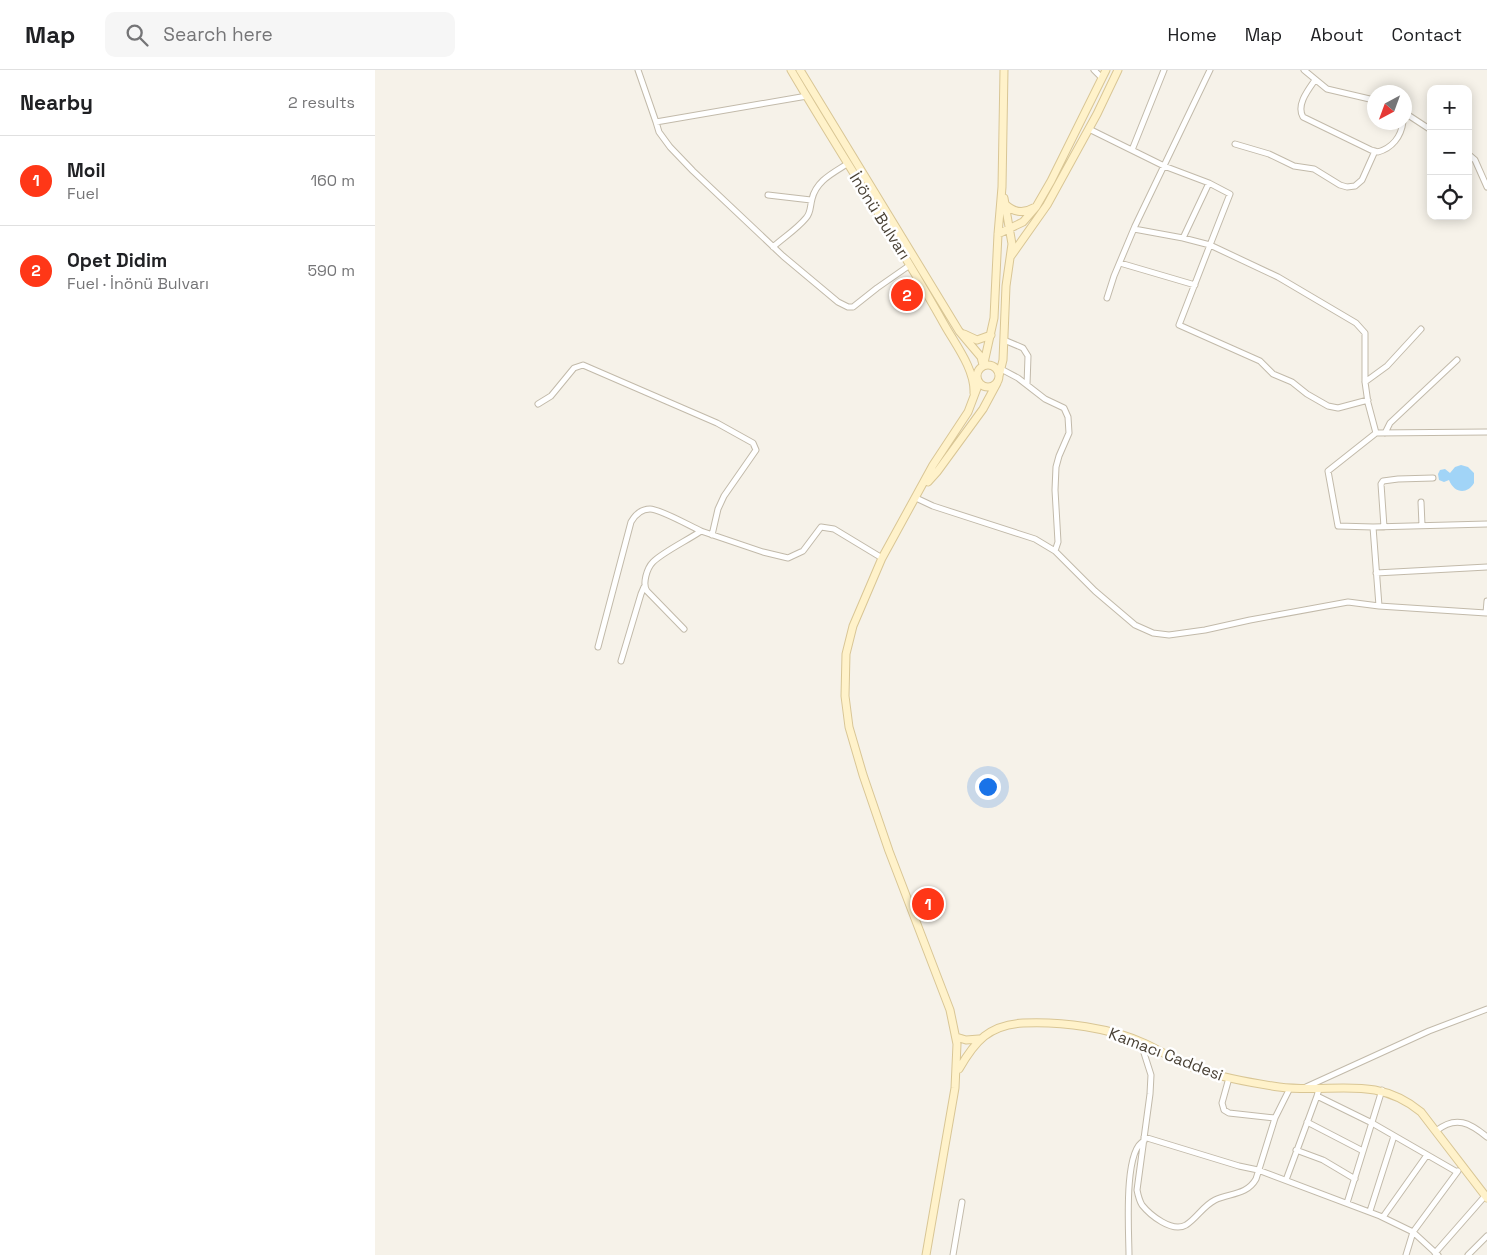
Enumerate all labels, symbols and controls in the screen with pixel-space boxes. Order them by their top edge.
search box [105,12,455,57]
text: Map [25,19,75,50]
icon: search [123,21,151,49]
text: Search here [163,22,273,47]
text: Home [1168,23,1217,46]
text: Map [1245,23,1282,46]
text: About [1310,23,1364,46]
text: Contact [1392,23,1462,46]
north arrow [1367,85,1412,130]
map controls [1427,85,1472,220]
button: + [1427,85,1472,130]
text: Nearby [20,89,93,116]
text: 2 results [288,92,355,113]
button: − [1427,130,1472,175]
text: Moil [67,158,106,183]
street label: İnönü Bulvarı [845,168,915,264]
text: 1 [32,170,40,191]
text: 160 m [310,170,355,191]
button: locate [1427,175,1472,220]
text: Fuel [67,183,99,204]
text: Opet Didim [67,248,167,273]
text: 2 [31,260,41,281]
text: 590 m [307,260,355,281]
text: Fuel · İnönü Bulvarı [67,273,209,294]
pin: 2 [891,276,923,314]
your location [975,774,1001,800]
pin: 1 [912,885,944,923]
street label: Kamacı Caddesi [1106,1023,1226,1085]

